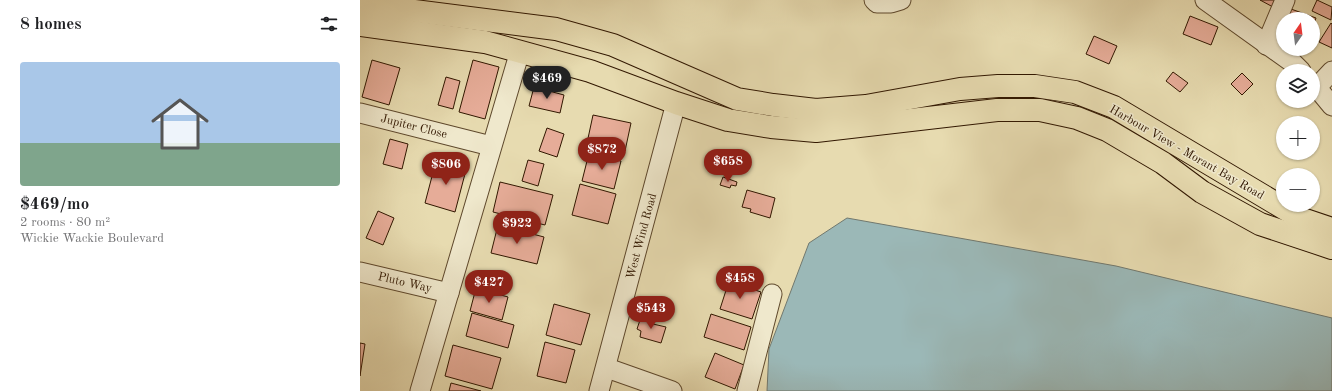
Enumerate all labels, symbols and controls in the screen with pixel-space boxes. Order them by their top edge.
north arrow [1276,12,1320,56]
map controls [1276,12,1320,212]
icon: filters [318,13,340,35]
text: 8 homes [20,16,82,33]
button: layers [1276,64,1320,108]
pin: $469 [523,66,571,100]
text: $469 [532,72,562,85]
icon: home [144,88,216,160]
street label: Harbour View - Morant Bay Road [1107,104,1266,202]
street label: Jupiter Close [379,113,449,141]
button: + [1276,116,1320,160]
pin: $872 [578,137,626,171]
text: $872 [587,143,617,156]
pin: $658 [704,149,752,183]
pin: $806 [422,152,470,186]
text: $658 [713,155,743,168]
text: $806 [431,158,461,171]
button: − [1276,168,1320,212]
street label: West Wind Road [625,192,659,280]
text: $469/mo [20,196,89,213]
pin: $922 [493,211,541,245]
text: 2 rooms · 80 m² [20,216,110,229]
text: $922 [502,217,532,230]
text: Wickie Wackie Boulevard [20,232,164,245]
pin: $458 [716,266,764,300]
pin: $427 [465,270,513,304]
street label: Pluto Way [376,271,434,295]
text: $458 [725,272,755,285]
text: $427 [474,276,504,289]
pin: $543 [627,296,675,330]
text: $543 [636,302,666,315]

